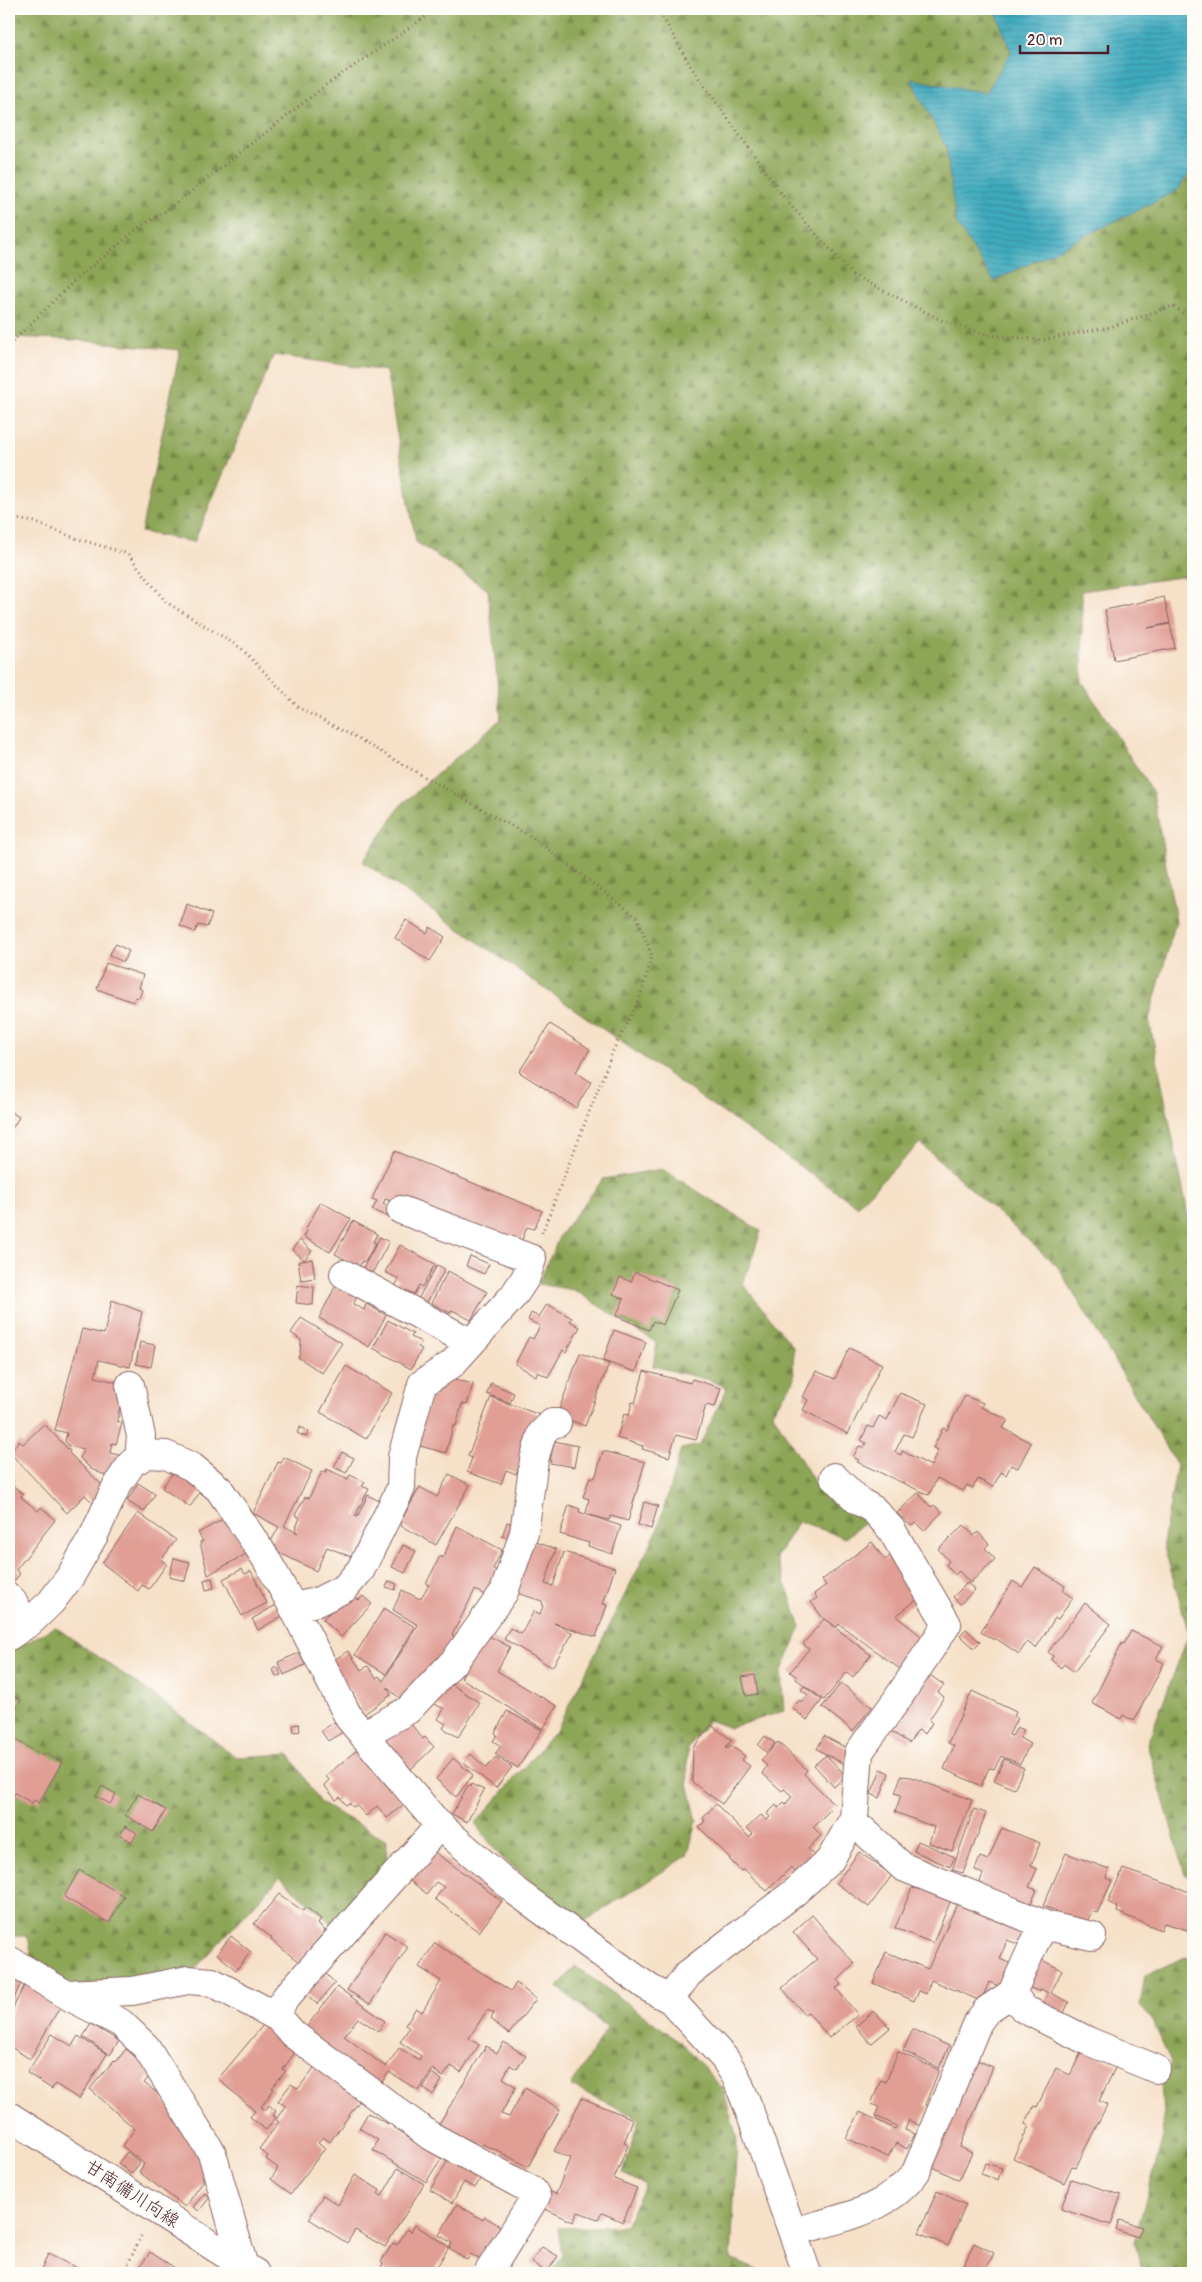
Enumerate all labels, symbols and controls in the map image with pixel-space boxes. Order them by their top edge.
scale bar [1020,22,1107,54]
text: 20 m [1027,31,1062,50]
street label: 甘南備川向線 [80,2155,184,2233]

